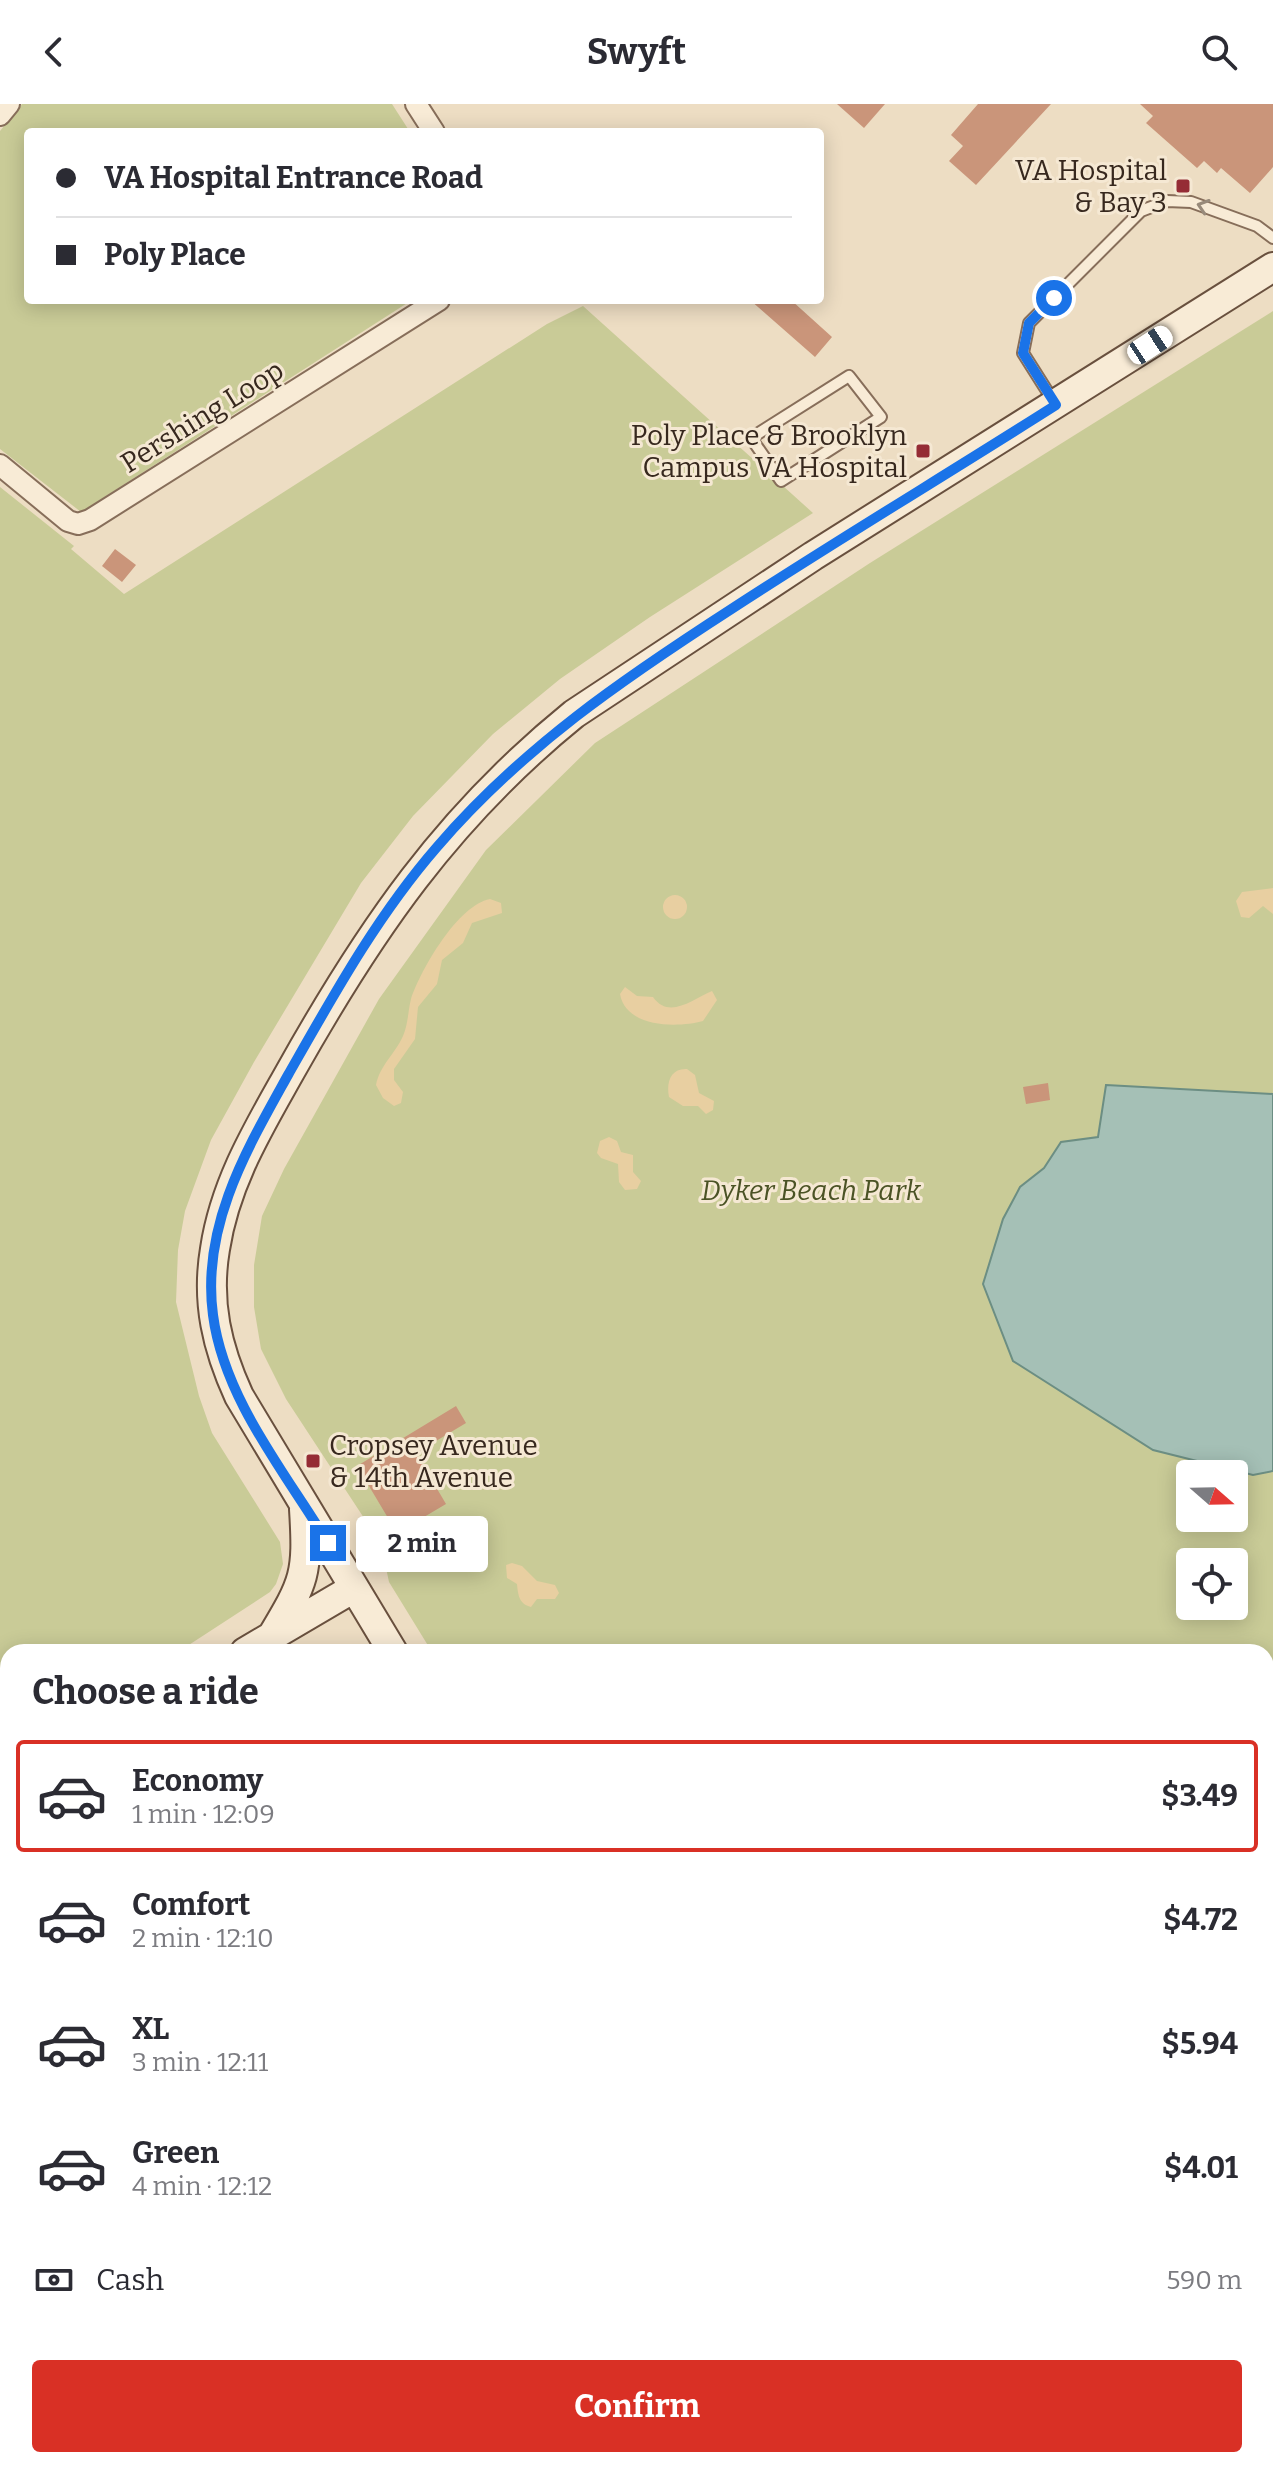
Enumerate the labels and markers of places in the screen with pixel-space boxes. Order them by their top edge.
place label: VA Hospital & Bay 3 [1015,154,1167,219]
marker: VA Hospital & Bay 3 [1174,177,1192,195]
place label: Poly Place & Brooklyn Campus VA Hospital [631,419,907,484]
marker: Poly Place & Brooklyn Campus VA Hospital [914,442,932,460]
place label: Cropsey Avenue & 14th Avenue [329,1429,538,1494]
marker: Cropsey Avenue & 14th Avenue [304,1452,322,1470]

